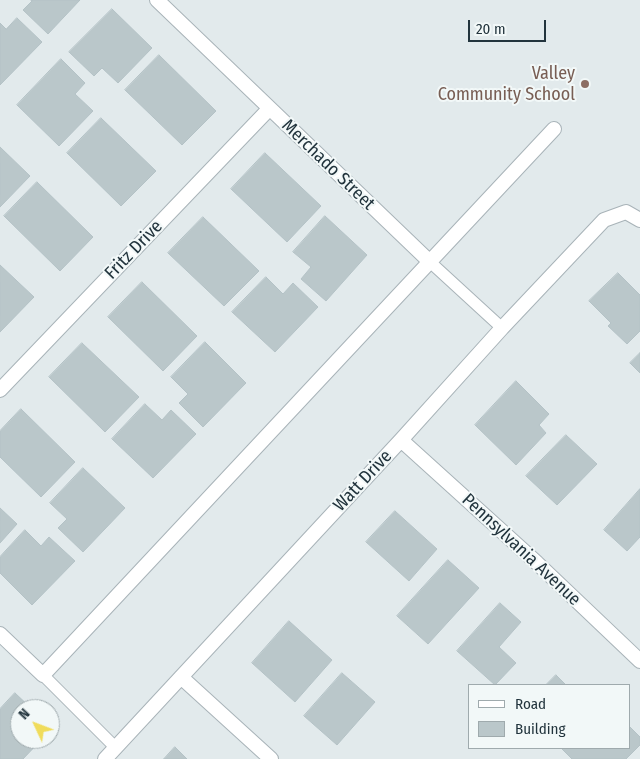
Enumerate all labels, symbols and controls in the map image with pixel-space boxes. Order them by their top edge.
scale bar [470,10,548,42]
text: 20 m [476,20,506,38]
place label: Valley Community School [438,63,575,106]
marker: Valley Community School [579,78,591,90]
street label: Merchado Street [277,115,379,215]
street label: Fritz Drive [101,216,167,284]
street label: Watt Drive [329,446,397,516]
street label: Pennsylvania Avenue [457,489,585,611]
legend [468,684,630,749]
text: Road [515,695,546,713]
north arrow [10,699,60,749]
text: N [15,705,33,723]
text: Building [515,720,566,738]

